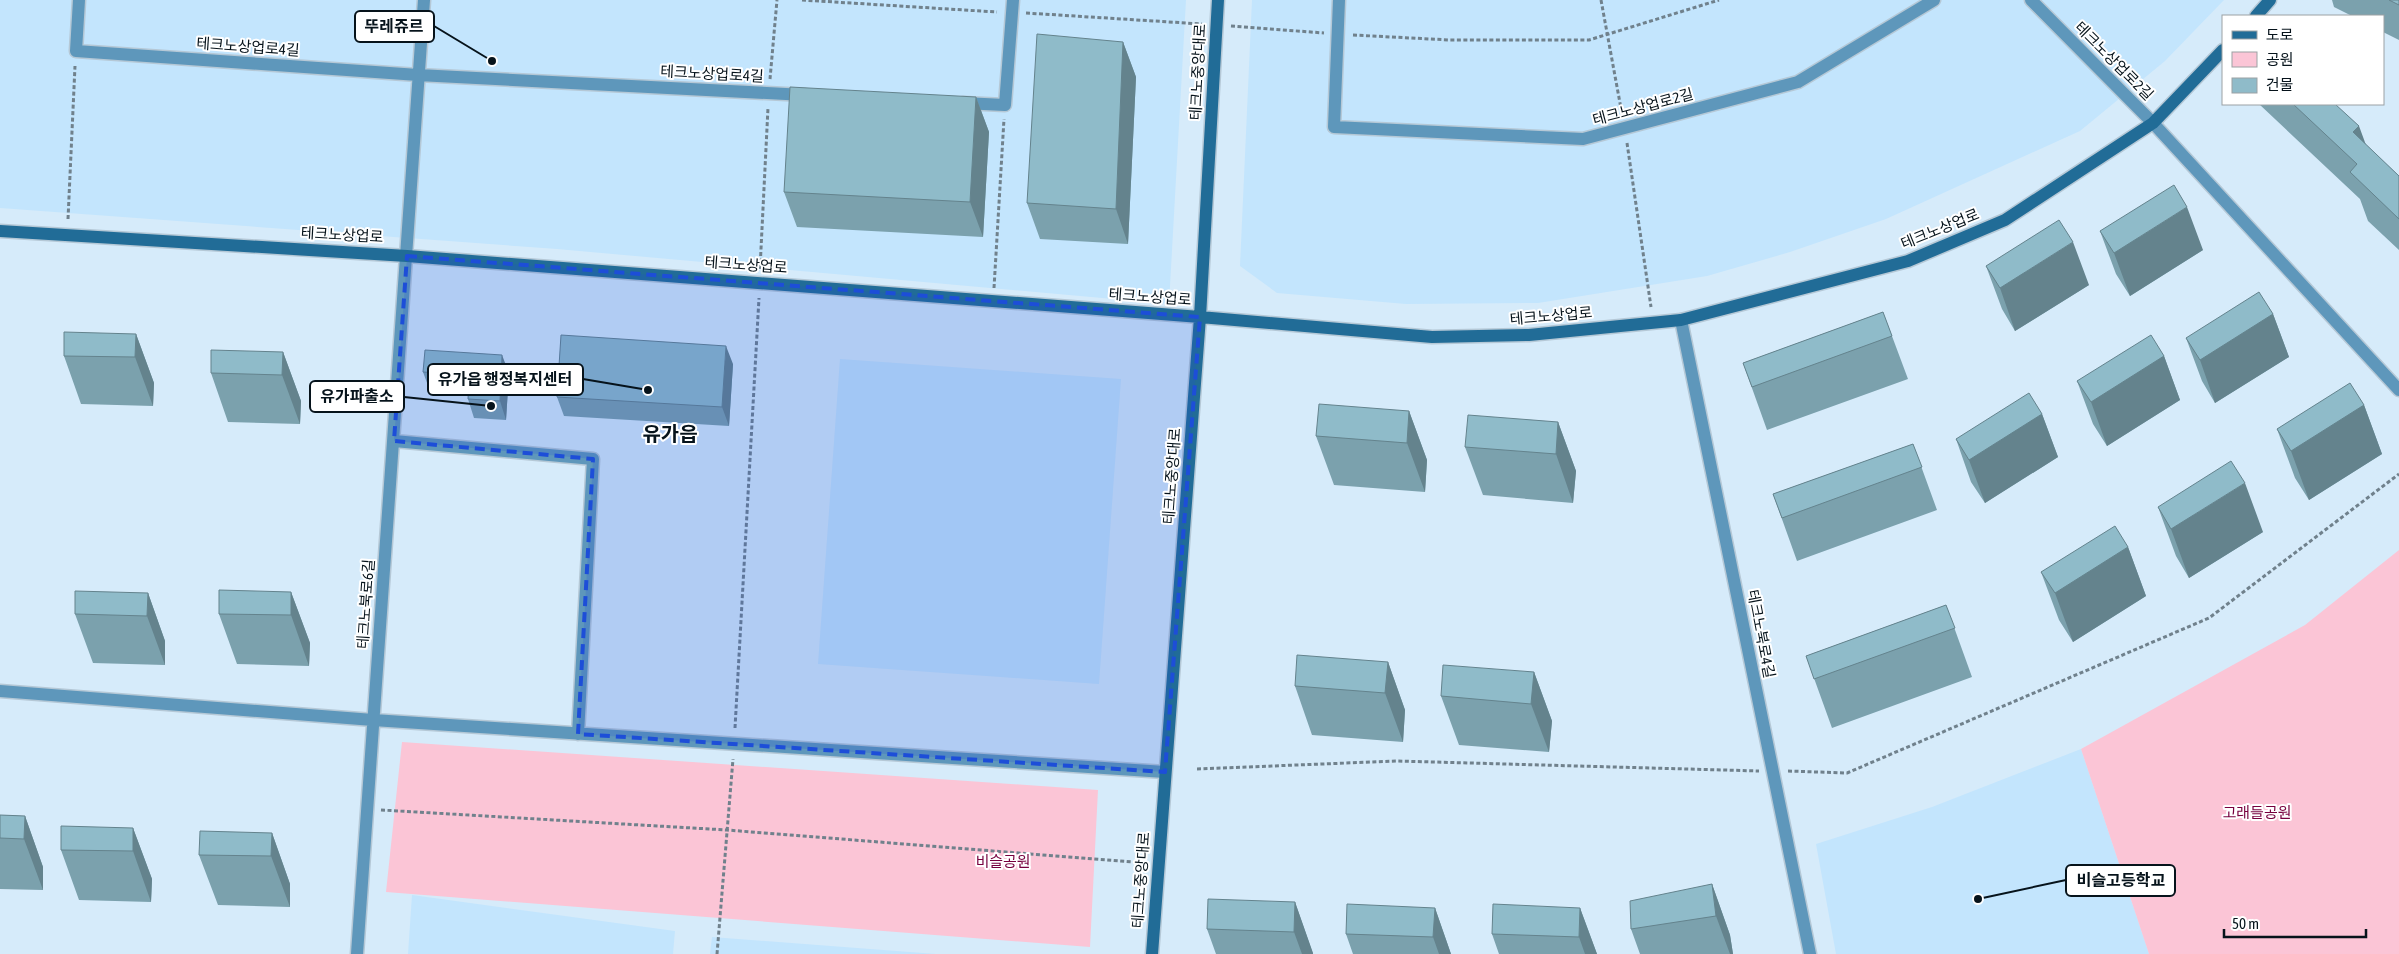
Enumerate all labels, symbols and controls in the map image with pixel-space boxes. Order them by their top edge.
callout: 뚜레쥬르 [355,11,434,42]
legend [2222,15,2384,105]
text: 뚜레쥬르 [365,17,424,35]
street label: 테크노상업로2길 [2072,18,2157,103]
street label: 테크노중앙대로 [1186,23,1209,121]
text: 도로 [2266,26,2294,43]
street label: 테크노상업로4길 [196,34,300,59]
text: 공원 [2266,51,2294,68]
street label: 테크노상업로4길 [660,62,764,85]
text: 건물 [2266,76,2294,93]
street label: 테크노상업로2길 [1591,85,1695,128]
street label: 테크노상업로 [1898,205,1981,252]
street label: 테크노상업로 [300,224,384,245]
street label: 테크노상업로 [704,253,788,276]
street label: 테크노상업로 [1108,285,1192,308]
street label: 테크노상업로 [1509,303,1593,328]
callout: 유가읍 행정복지센터 [428,364,583,395]
text: 유가읍 행정복지센터 [438,370,572,388]
callout: 유가파출소 [310,381,404,412]
text: 유가파출소 [320,387,394,405]
district label: 유가읍 [642,422,698,445]
street label: 테크노중앙대로 [1160,427,1183,525]
street label: 테크노북로6길 [354,559,377,649]
street label: 테크노북로4길 [1745,588,1778,680]
park label: 고래들공원 [2222,804,2292,821]
street label: 테크노중앙대로 [1129,831,1152,929]
park label: 비슬공원 [975,853,1031,870]
callout: 비슬고등학교 [2066,865,2175,896]
text: 비슬고등학교 [2077,871,2165,889]
scale bar [2224,906,2366,938]
text: 50 m [2232,915,2259,932]

